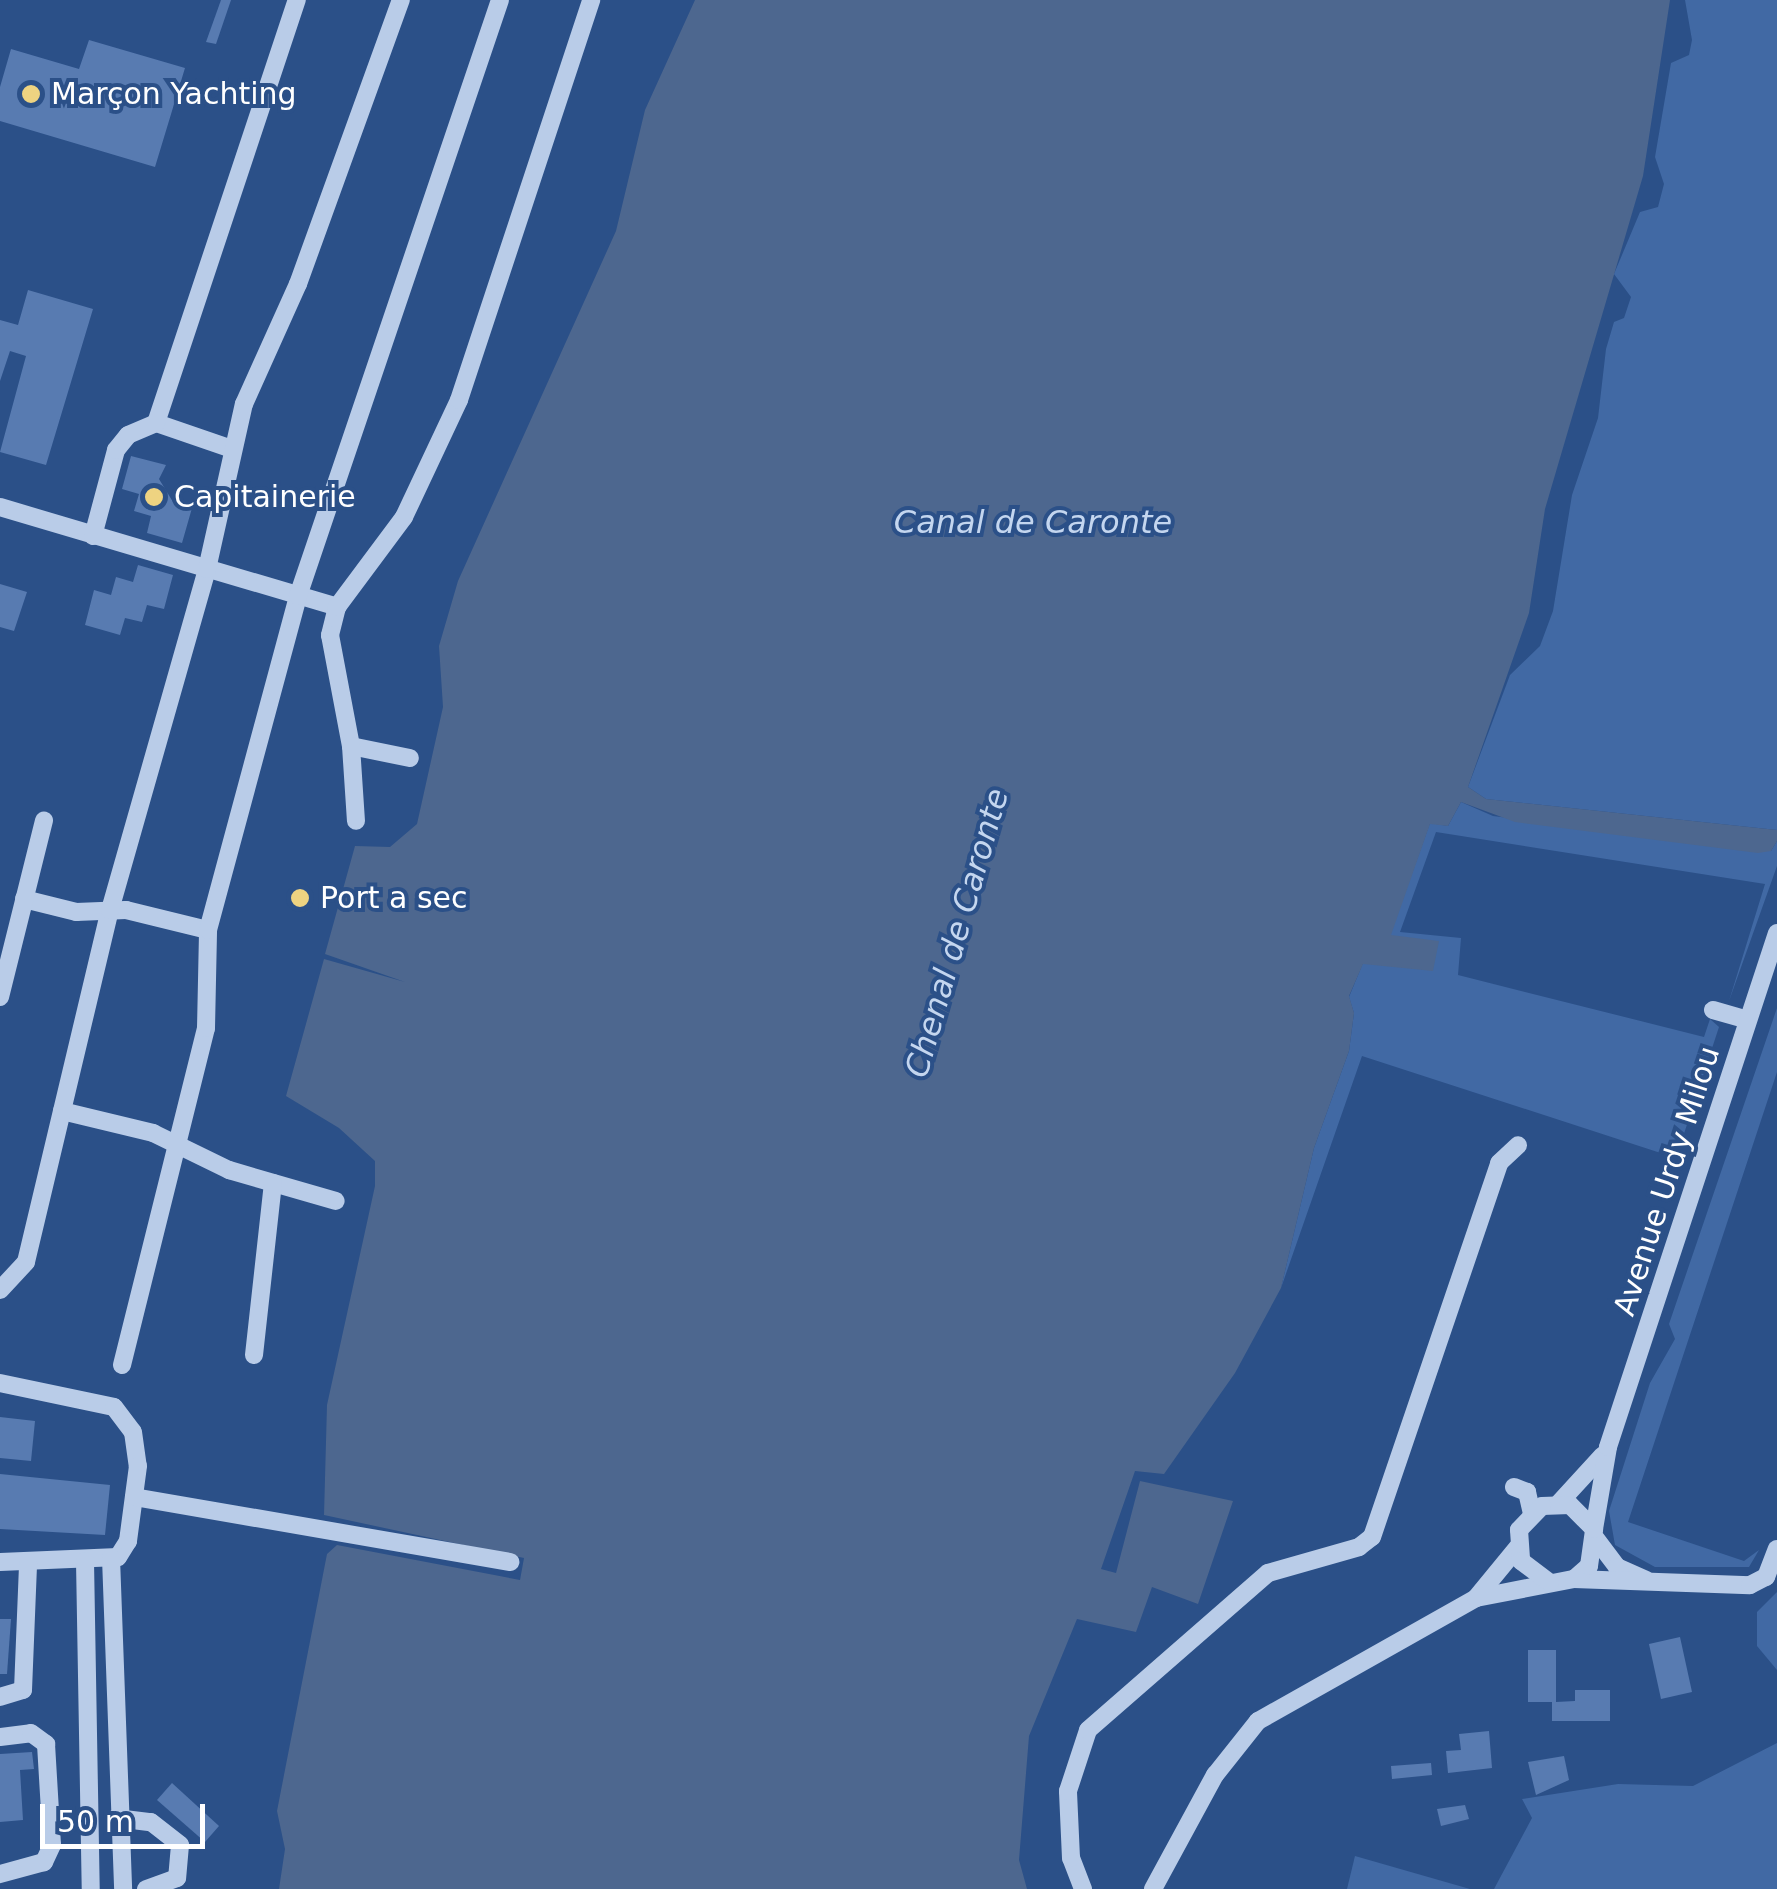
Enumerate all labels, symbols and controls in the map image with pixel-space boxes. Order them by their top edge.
place label: Marçon Yachting [51,76,297,112]
marker: Marçon Yachting [20,83,42,105]
place label: Capitainerie [174,479,356,515]
marker: Capitainerie [143,486,165,508]
water label: Canal de Caronte [894,503,1172,541]
water label: Chenal de Caronte [897,784,1017,1082]
place label: Port a sec [320,880,468,916]
marker: Port a sec [289,887,311,909]
street label: Avenue Urdy Milou [1606,1042,1728,1320]
scale bar [45,1784,210,1846]
text: 50 m [57,1804,134,1839]

